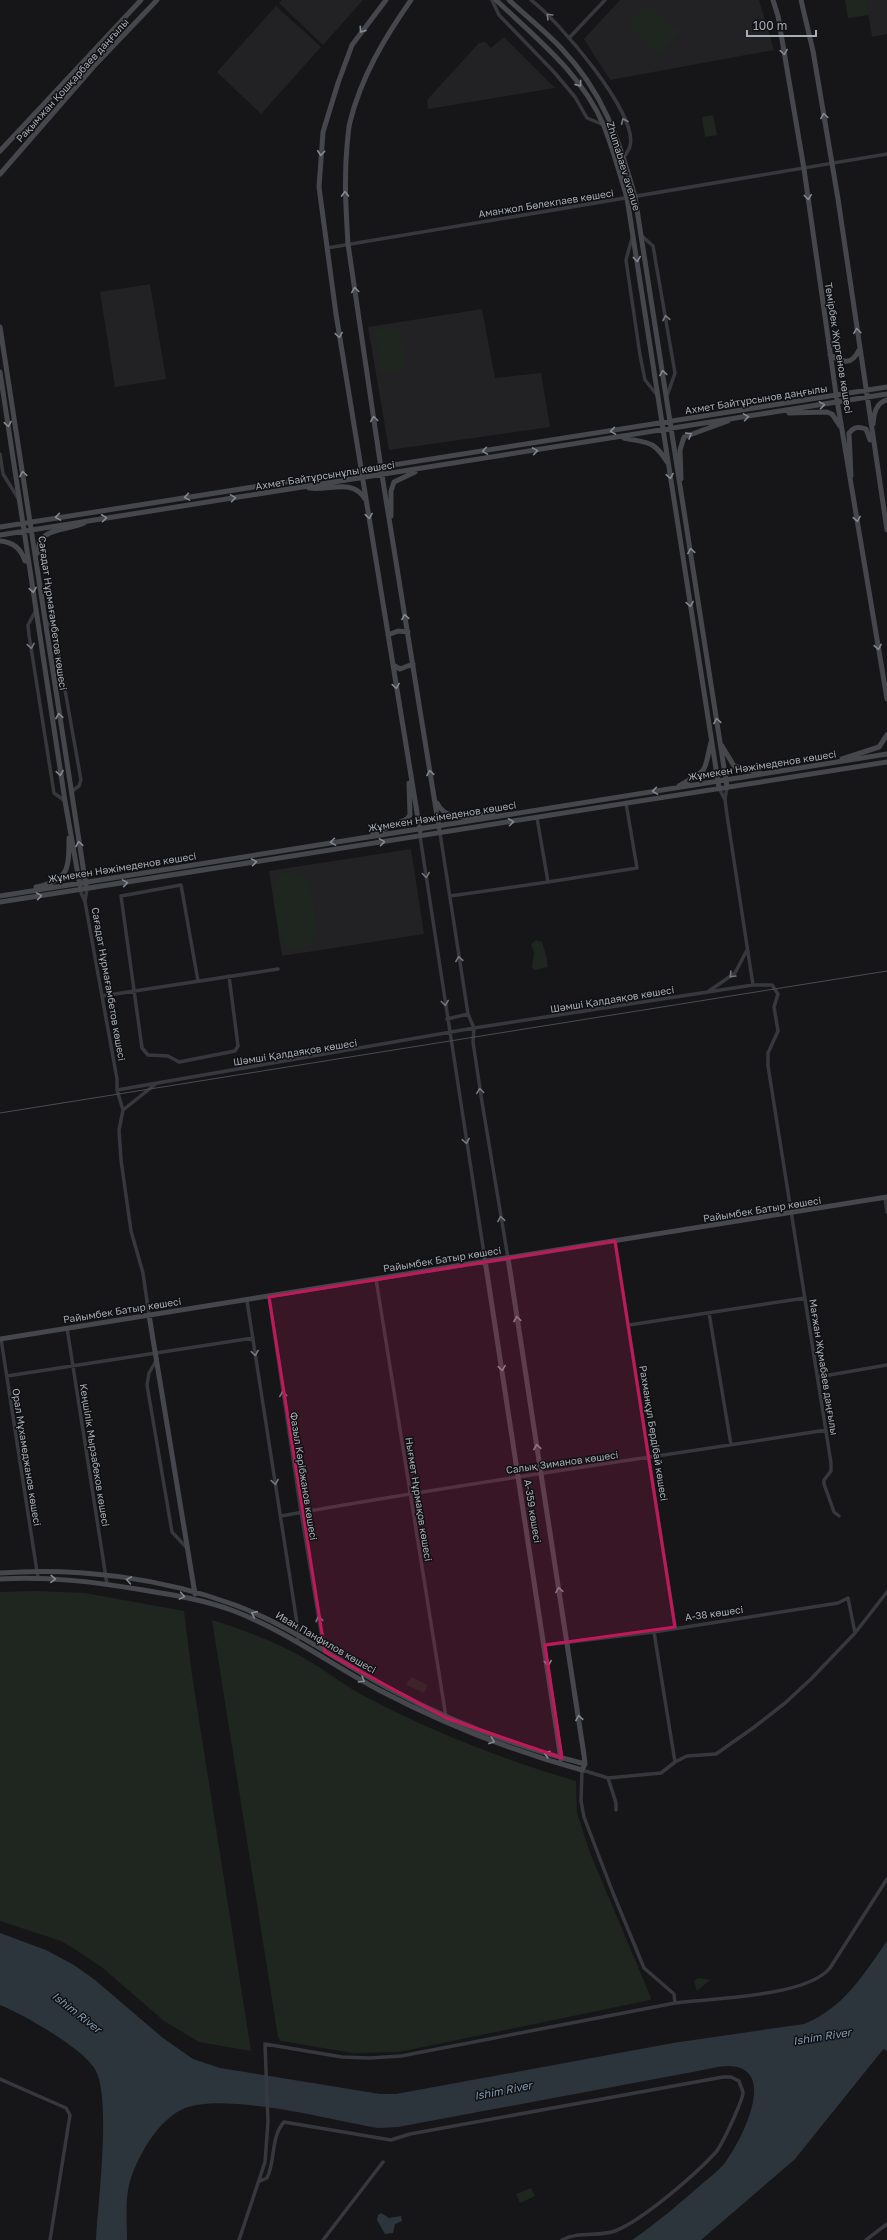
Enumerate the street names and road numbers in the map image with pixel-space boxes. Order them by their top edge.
street label: Рақымжан Қошқарбаев даңғылы [13,16,131,144]
street label: Zhumabaev avenue [605,120,643,212]
street label: Аманжол Бөлекпаев көшесі [477,186,615,220]
street label: Темірбек Жүргенов көшесі [822,282,855,414]
street label: Ахмет Байтұрсынов даңғылы [684,382,828,417]
street label: Ахмет Байтұрсынұлы көшесі [254,458,396,493]
street label: Сағадат Нұрмағамбетов көшесі [35,535,70,691]
street label: Жұмекен Нәжімеденов көшесі [687,747,837,784]
street label: Жұмекен Нәжімеденов көшесі [367,798,517,835]
street label: Жұмекен Нәжімеденов көшесі [47,849,197,886]
street label: Сағадат Нұрмағамбетов көшесі [89,906,128,1062]
street label: Шәмші Қалдаяқов көшесі [549,983,675,1015]
street label: Шәмші Қалдаяқов көшесі [232,1036,358,1068]
street label: Райымбек Батыр көшесі [702,1194,822,1224]
street label: Райымбек Батыр көшесі [382,1244,502,1274]
street label: Райымбек Батыр көшесі [62,1295,182,1325]
street label: Мағжан Жұмабаев даңғылы [806,1298,841,1436]
street label: Рахманқұл Бердібай көшесі [636,1364,671,1502]
street label: Кеңшілік Мырзабеков көшесі [78,1383,112,1527]
street label: Орал Мұхамеджанов көшесі [9,1387,44,1527]
street label: Фазыл Кәрібжанов көшесі [288,1411,320,1541]
street label: Нығмет Нұрмақов көшесі [402,1436,435,1562]
street label: Салық Зиманов көшесі [505,1448,619,1476]
street label: А-359 көшесі [522,1478,544,1544]
street label: А-38 көшесі [684,1603,744,1623]
street label: Иван Панфилов көшесі [274,1608,378,1676]

